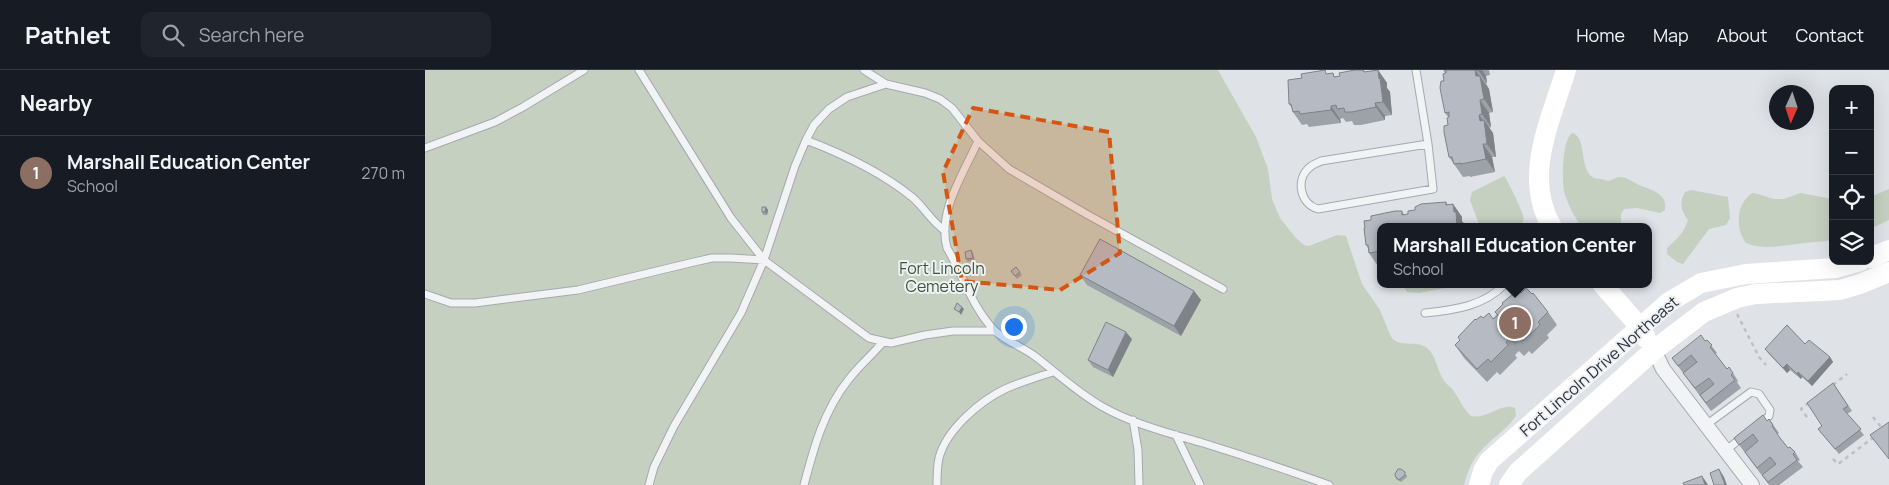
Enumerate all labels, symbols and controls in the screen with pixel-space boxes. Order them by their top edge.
search box [141,12,491,57]
text: Pathlet [25,18,111,51]
icon: search [159,21,187,49]
text: Search here [199,22,304,48]
text: Home [1576,23,1625,47]
text: Map [1653,23,1689,47]
text: About [1717,23,1767,47]
text: Contact [1795,23,1864,47]
north arrow [1769,85,1814,130]
map controls [1829,85,1874,265]
button: + [1829,85,1874,130]
text: Nearby [20,89,92,117]
button: − [1829,130,1874,175]
text: Marshall Education Center [67,149,310,175]
text: 1 [32,162,40,184]
text: 270 m [361,162,405,184]
text: School [67,175,118,197]
button: locate [1829,175,1874,220]
button: layers [1829,220,1874,265]
popup [1377,223,1652,288]
text: Marshall Education Center [1393,232,1636,258]
park label: Fort Lincoln Cemetery [899,257,985,297]
text: School [1393,258,1444,280]
street label: Fort Lincoln Drive Northeast [1515,291,1683,441]
pin: 1 [1499,304,1531,342]
your location [1001,314,1027,340]

